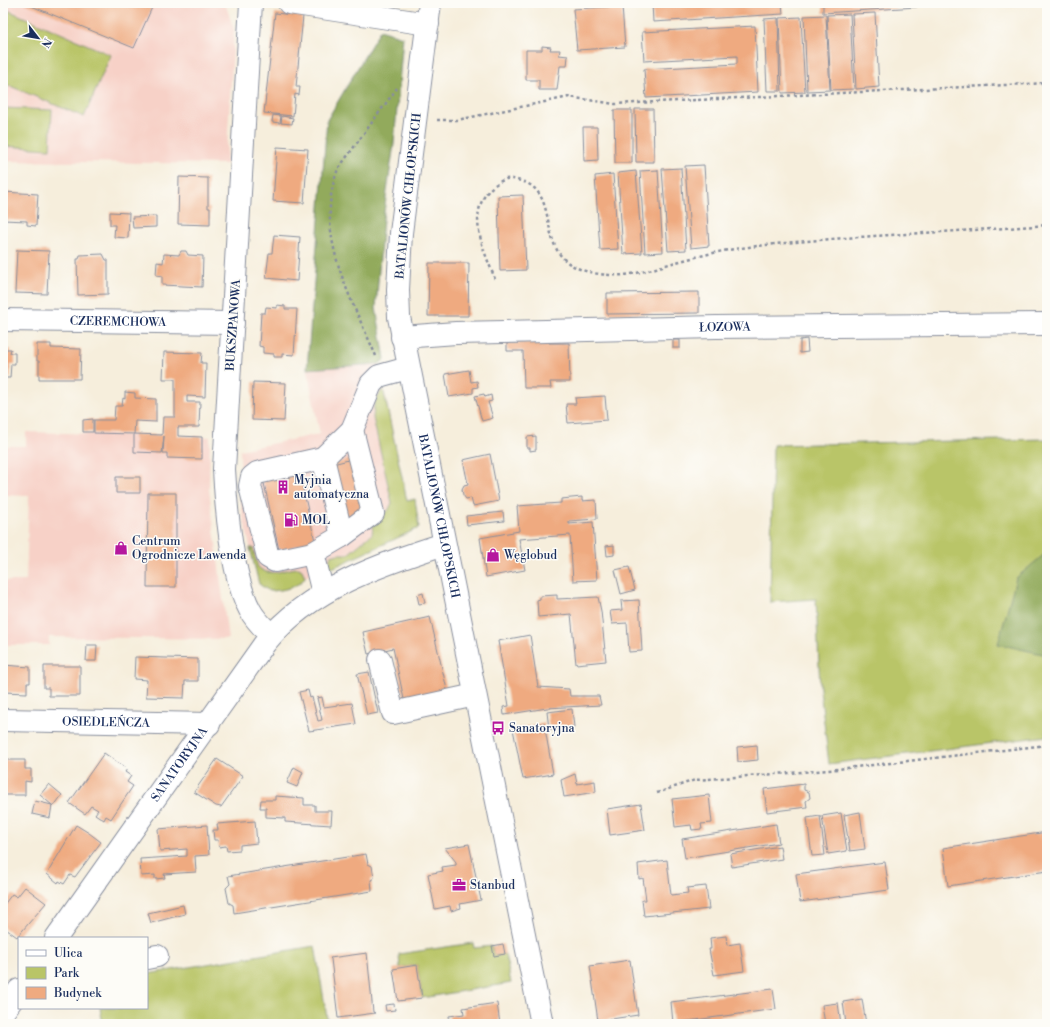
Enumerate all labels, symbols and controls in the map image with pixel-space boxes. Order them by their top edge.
north arrow [18,18,58,58]
text: N [37,35,54,50]
street label: BATALIONÓW CHŁOPSKICH [390,112,425,281]
street label: BUKSZPANOWA [223,278,244,372]
street label: CZEREMCHOWA [70,314,167,330]
street label: ŁOZOWA [699,320,751,335]
street label: BATALIONÓW CHŁOPSKICH [415,432,463,600]
place label: Myjnia automatyczna [294,473,370,502]
building icon: Myjnia automatyczna [275,479,291,495]
fuel station icon: MOL [283,512,299,528]
place label: MOL [302,513,330,528]
place label: Centrum Ogrodnicze Lawenda [132,534,247,563]
shop icon: Centrum Ogrodnicze Lawenda [113,540,129,556]
shop icon: Węglobud [485,547,501,563]
place label: Węglobud [503,548,557,563]
street label: OSIEDLEŃCZA [62,713,151,731]
bus stop icon: Sanatoryjna [490,720,506,736]
place label: Sanatoryjna [509,721,576,736]
street label: SANATORYJNA [148,724,212,805]
office icon: Stanbud [451,877,467,893]
place label: Stanbud [470,878,515,893]
legend [18,937,148,1009]
text: Ulica [54,946,83,961]
text: Park [54,966,80,981]
text: Budynek [53,986,102,1001]

